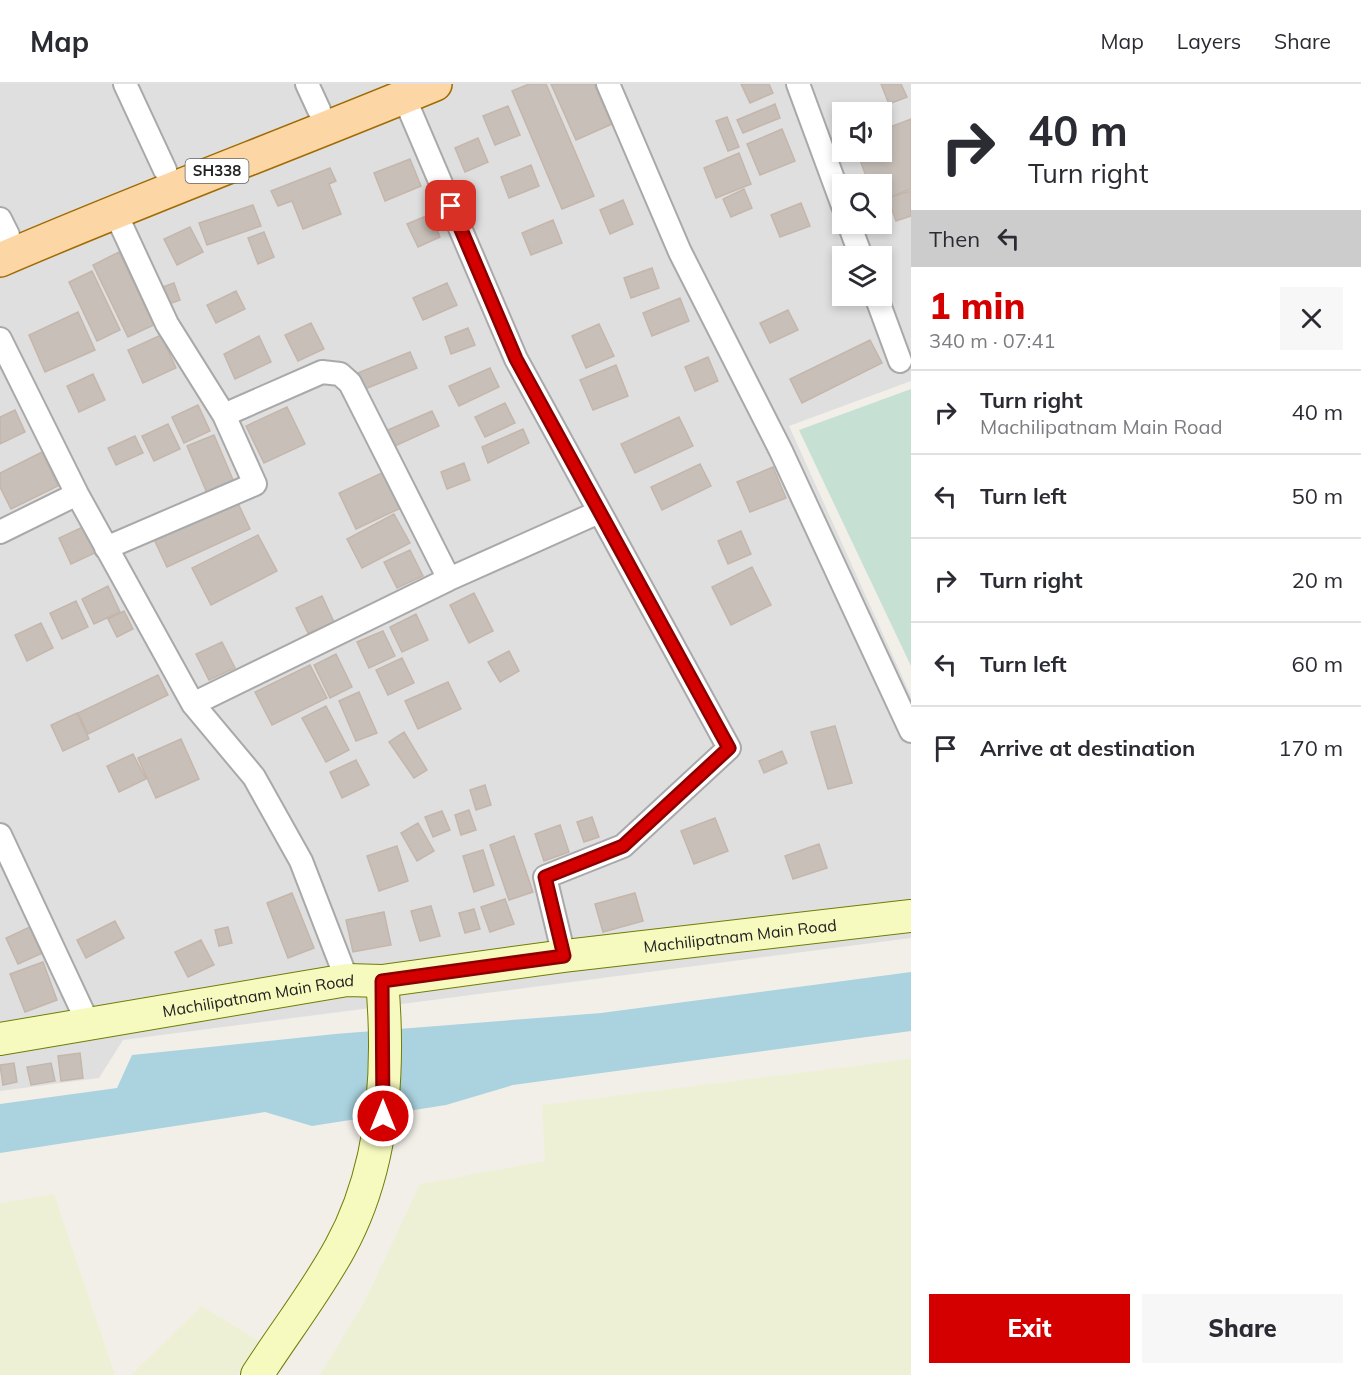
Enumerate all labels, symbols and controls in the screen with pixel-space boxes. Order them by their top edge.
text: Map [30,24,89,59]
text: Map [1101,28,1144,54]
text: Layers [1177,28,1241,54]
text: Share [1274,28,1331,54]
map controls [832,102,892,306]
button: sound [832,102,892,162]
text: 40 m [1028,104,1128,157]
icon: right [929,108,1007,186]
text: Turn right [1028,156,1148,190]
road number: SH338 [186,159,248,183]
button: search [832,174,892,234]
pin [425,180,476,231]
icon: arrive [434,189,467,222]
icon: left [992,222,1025,255]
text: Then [929,225,980,253]
button: layers [832,246,892,306]
text: 1 min [929,283,1025,328]
button: close [1280,287,1343,350]
text: 340 m · 07:41 [929,328,1055,353]
text: Turn right [980,386,1083,414]
icon: right [929,396,962,429]
text: 40 m [1292,398,1343,426]
text: Machilipatnam Main Road [980,414,1222,439]
icon: left [929,480,962,513]
text: Turn left [980,482,1067,510]
text: 50 m [1292,482,1343,510]
icon: right [929,564,962,597]
text: Turn right [980,566,1083,594]
text: 20 m [1292,566,1343,594]
icon: left [929,648,962,681]
text: Turn left [980,650,1067,678]
text: 60 m [1292,650,1343,678]
icon: arrive [929,732,962,765]
text: Arrive at destination [980,734,1195,762]
text: 170 m [1278,734,1343,762]
street label: Machilipatnam Main Road [643,915,838,957]
street label: Machilipatnam Main Road [161,970,354,1021]
position arrow [351,1084,415,1148]
button: Exit [929,1294,1130,1363]
button: Share [1142,1294,1343,1363]

